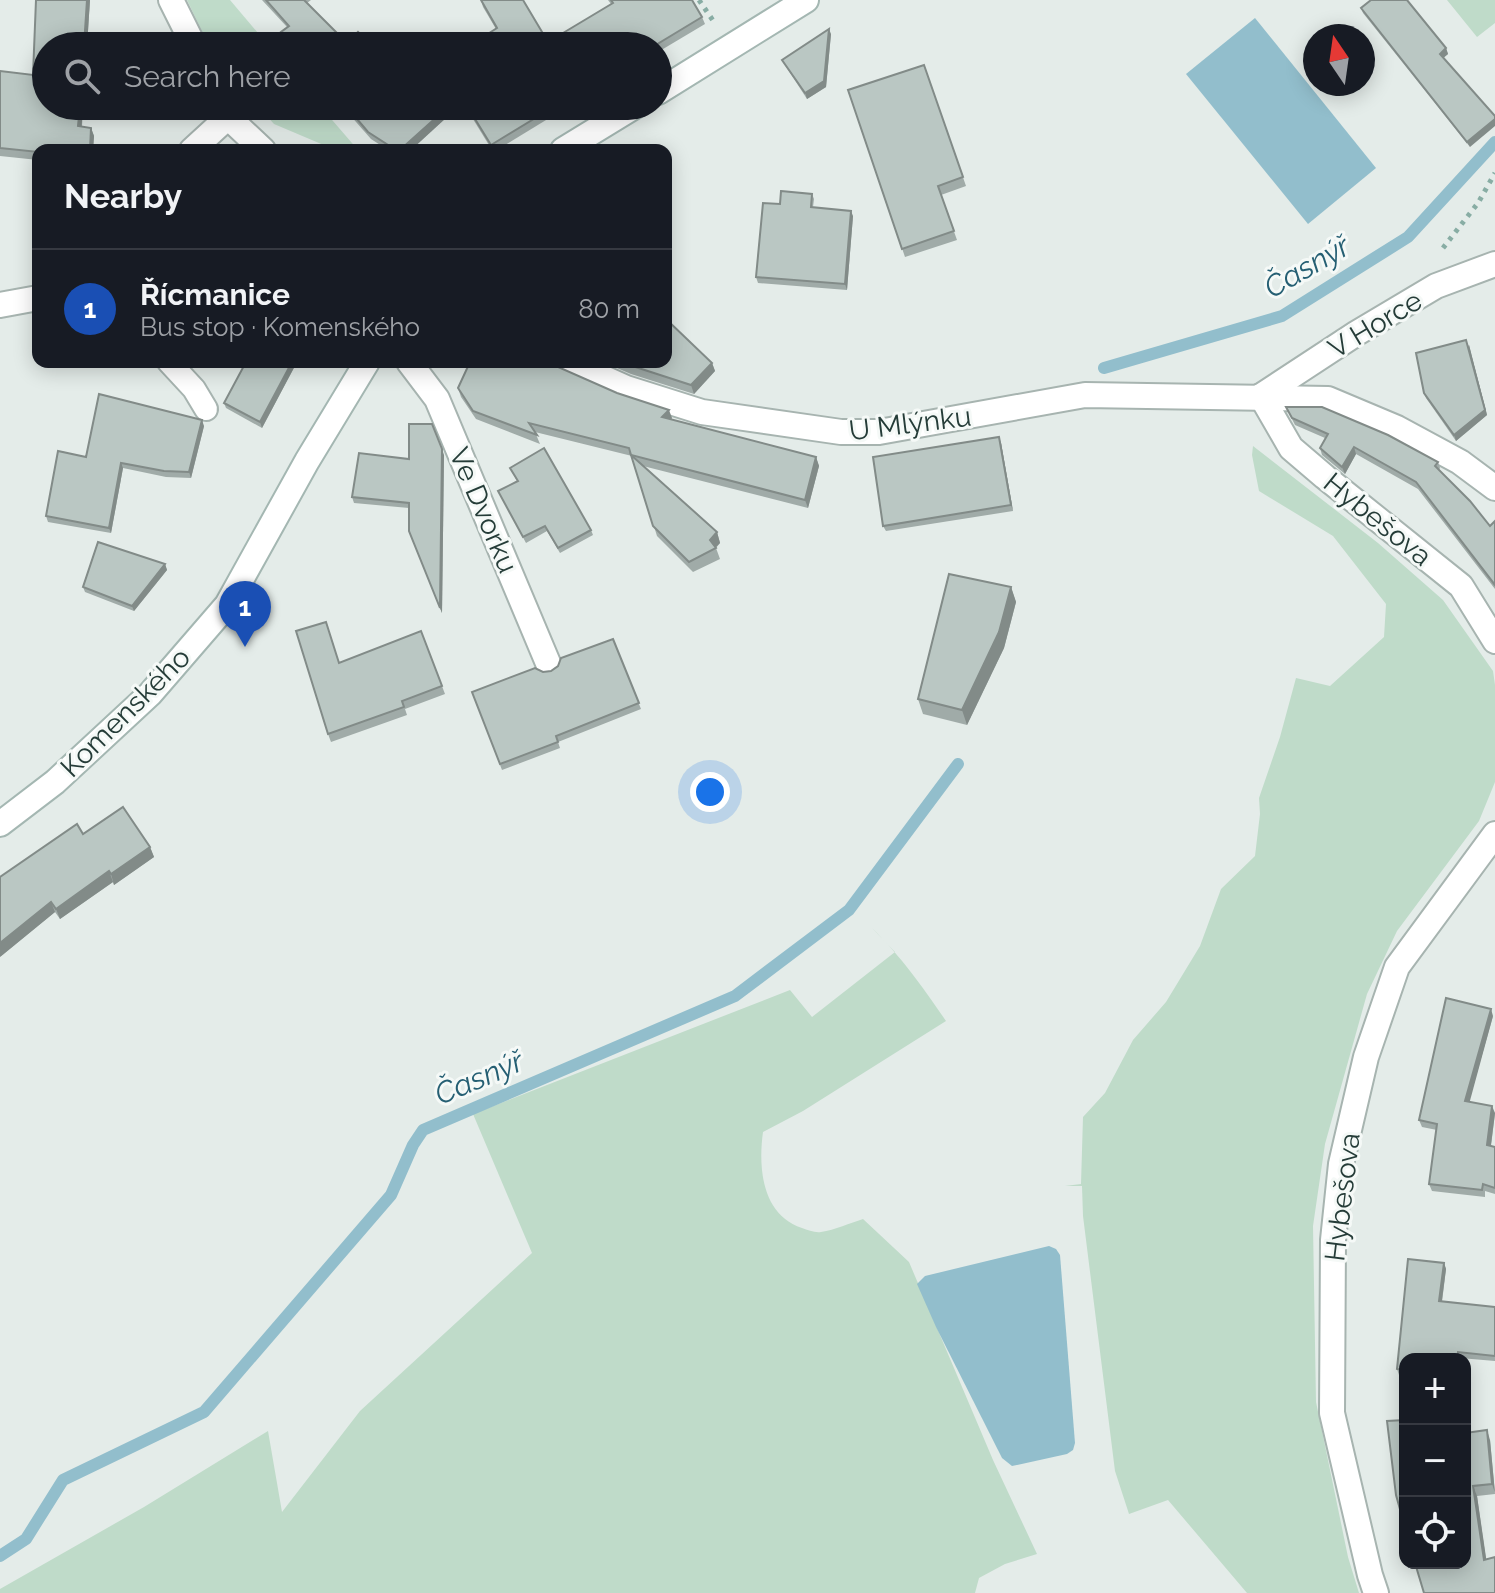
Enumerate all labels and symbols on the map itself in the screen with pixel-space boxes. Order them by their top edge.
north arrow [1303,24,1375,96]
water label: Časnýř [1258,227,1357,305]
street label: V Horce [1322,284,1428,365]
street label: U Mlýnku [847,400,973,447]
street label: Ve Dvorku [442,442,525,578]
street label: Hybešova [1317,466,1438,573]
pin: 1 [219,581,271,647]
street label: Komenského [54,641,197,784]
your location [690,772,730,812]
water label: Časnýř [429,1043,530,1112]
street label: Hybešova [1318,1131,1367,1263]

